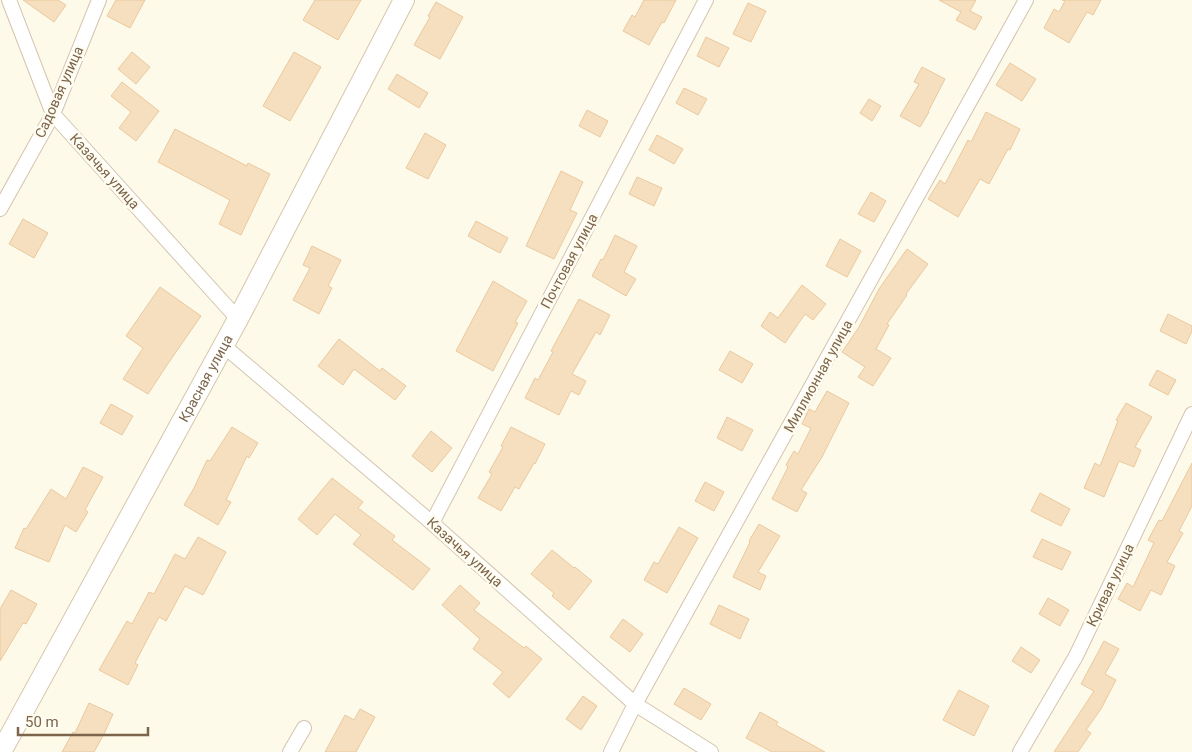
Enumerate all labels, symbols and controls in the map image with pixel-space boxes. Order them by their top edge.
street label: Садовая улица [32,44,86,140]
street label: Казачья улица [67,130,143,212]
street label: Почтовая улица [537,211,601,311]
street label: Миллионная улица [780,317,856,435]
street label: Красная улица [175,332,236,425]
street label: Казачья улица [424,514,506,590]
street label: Кривая улица [1083,541,1137,629]
scale bar [18,704,148,736]
text: 50 m [25,713,59,731]

